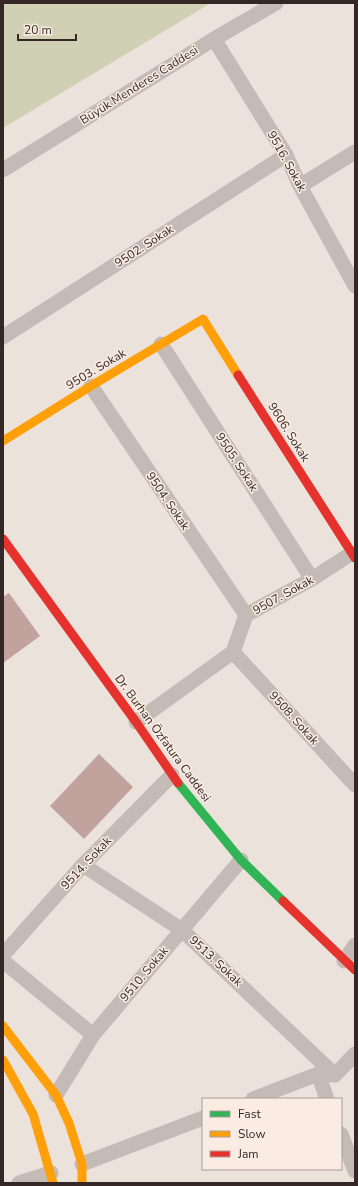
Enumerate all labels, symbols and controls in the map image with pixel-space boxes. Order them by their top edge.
scale bar [18,16,76,42]
text: 20 m [24,22,52,38]
street label: Büyük Menderes Caddesi [77,42,201,128]
street label: 9516. Sokak [264,128,311,195]
street label: 9502. Sokak [112,221,177,271]
street label: 9503. Sokak [63,344,130,393]
street label: 9606. Sokak [264,399,314,465]
street label: 9505. Sokak [212,430,262,495]
street label: 9504. Sokak [143,469,194,534]
street label: 9507. Sokak [250,571,317,618]
street label: Dr. Burhan Özfatura Caddesi [111,671,215,805]
street label: 9508. Sokak [266,688,323,749]
street label: 9514. Sokak [57,832,115,893]
street label: 9513. Sokak [186,932,247,990]
street label: 9510. Sokak [116,942,172,1005]
legend [202,1098,342,1170]
text: Fast [238,1106,261,1122]
text: Slow [238,1126,266,1142]
text: Jam [237,1146,259,1162]

